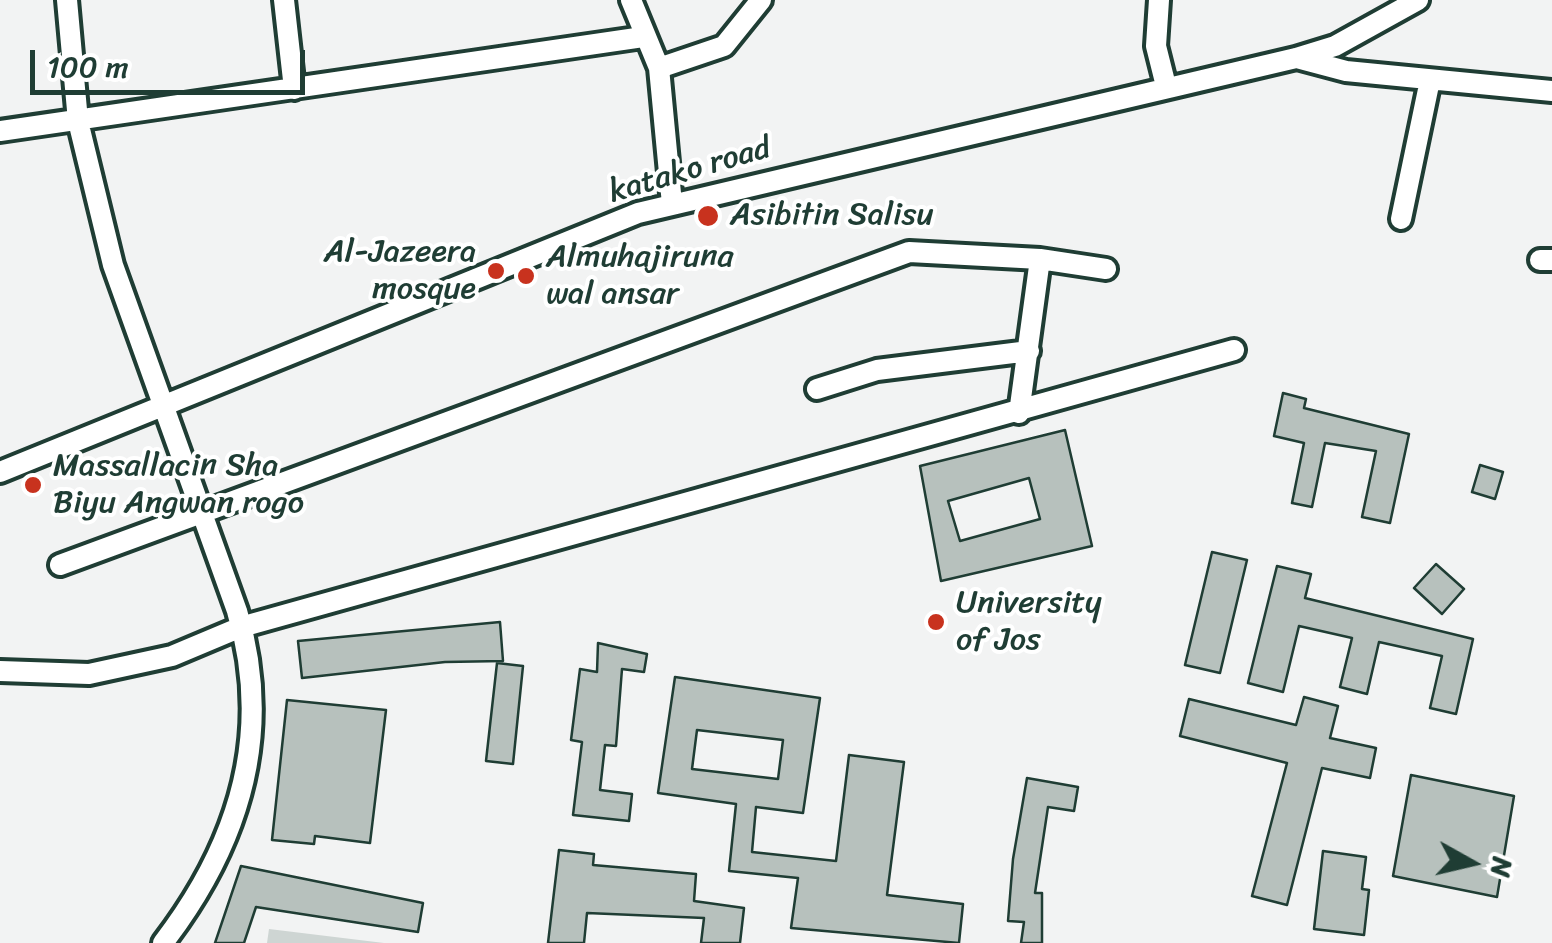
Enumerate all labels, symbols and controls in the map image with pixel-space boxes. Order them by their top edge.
scale bar [35,30,310,92]
text: 100 m [47,40,129,94]
street label: katako road [605,130,775,212]
place label: Asibitin Salisu [730,197,934,235]
marker: Asibitin Salisu [695,203,721,229]
place label: Al-Jazeera mosque [324,234,476,309]
place label: Almuhajiruna wal ansar [546,239,734,314]
marker: Al-Jazeera mosque [485,260,507,282]
marker: Almuhajiruna wal ansar [515,265,537,287]
place label: Massallacin Sha Biyu Angwan rogo [53,448,304,523]
marker: Massallacin Sha Biyu Angwan rogo [22,474,44,496]
place label: University of Jos [956,585,1102,660]
marker: University of Jos [925,611,947,633]
north arrow [1422,813,1522,913]
text: N [1477,854,1528,880]

